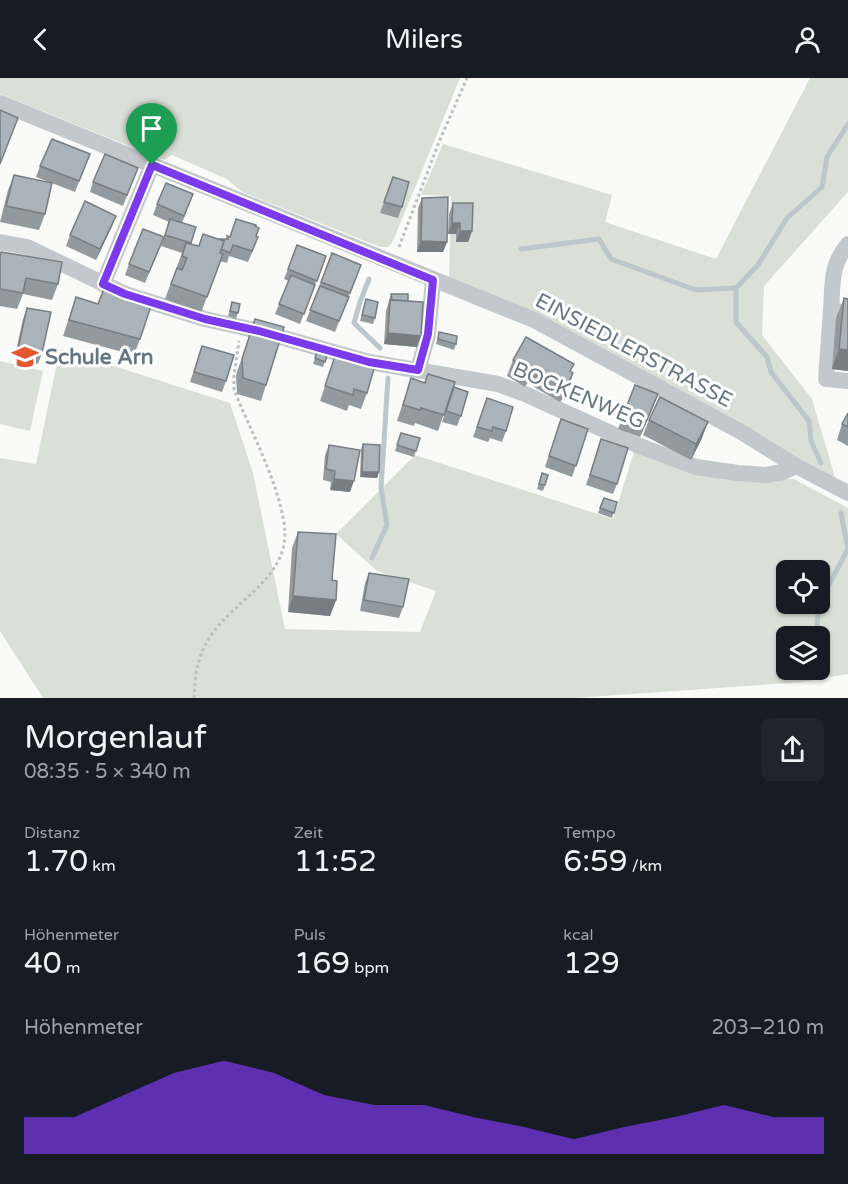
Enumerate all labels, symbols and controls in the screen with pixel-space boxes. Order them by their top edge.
icon: back [24,23,57,56]
text: Milers [385,23,463,56]
icon: person [791,23,824,56]
pin [126,103,177,165]
icon: arrive [135,112,168,145]
street label: EINSIEDLERSTRASSE [531,288,737,413]
school or university icon: Schule Arn [10,342,40,372]
place label: Schule Arn [45,345,154,370]
street label: BOCKENWEG [509,356,649,434]
map controls [776,560,830,680]
button: locate [776,560,830,614]
button: layers [776,626,830,680]
text: Morgenlauf [24,718,207,757]
button: share [761,718,824,781]
text: 08:35 · 5 × 340 m [24,760,191,784]
text: Distanz [24,823,80,843]
text: Zeit [294,823,323,843]
text: Tempo [563,823,616,843]
text: 1.70 [24,843,88,880]
text: 11:52 [294,843,377,880]
text: 6:59 [563,843,628,880]
text: km [88,856,116,876]
text: /km [628,856,662,876]
text: Höhenmeter [24,925,119,945]
text: Puls [294,925,326,945]
text: kcal [563,925,593,945]
text: 40 [24,945,62,982]
text: 169 [294,945,350,982]
text: 129 [563,945,620,982]
text: m [62,958,81,978]
text: bpm [350,958,389,978]
text: Höhenmeter [24,1016,143,1040]
text: 203–210 m [711,1016,824,1040]

